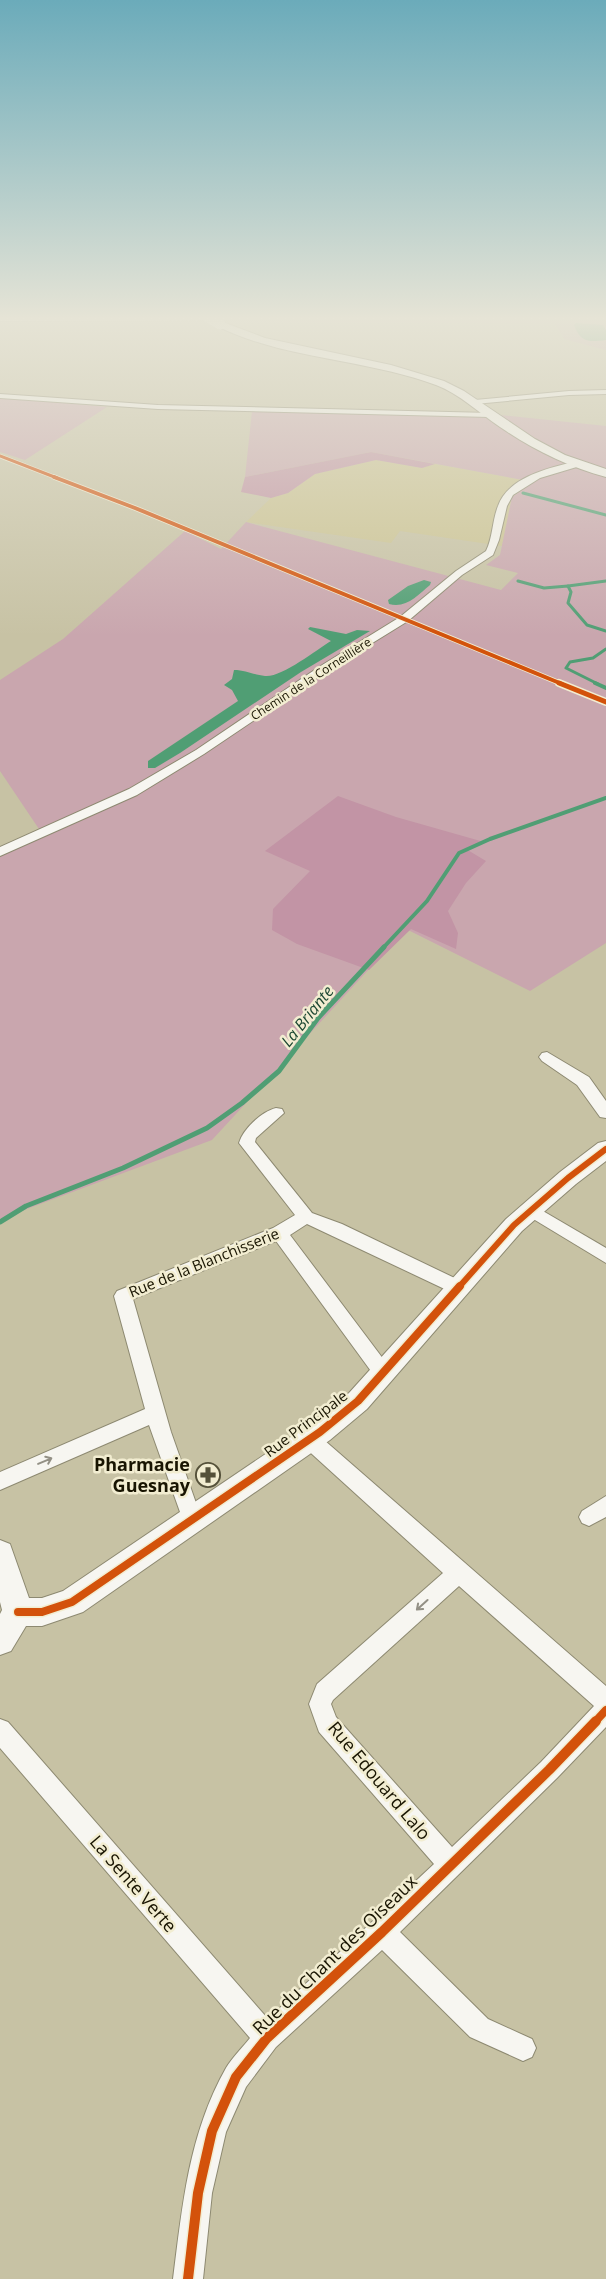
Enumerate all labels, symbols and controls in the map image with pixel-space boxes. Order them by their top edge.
street label: Chemin de la Corneillière [247,633,375,724]
water label: La Briante [276,981,338,1051]
street label: Rue de la Blanchisserie [125,1223,282,1301]
street label: Rue Principale [260,1385,351,1461]
place label: Pharmacie Guesnay [94,1452,191,1497]
one-way arrow [37,1456,52,1466]
pharmacy icon: Pharmacie Guesnay [195,1462,221,1488]
one-way arrow [416,1599,429,1611]
street label: Rue Edouard Lalo [323,1716,436,1845]
street label: La Sente Verte [85,1830,183,1937]
street label: Rue du Chant des Oiseaux [247,1869,422,2039]

